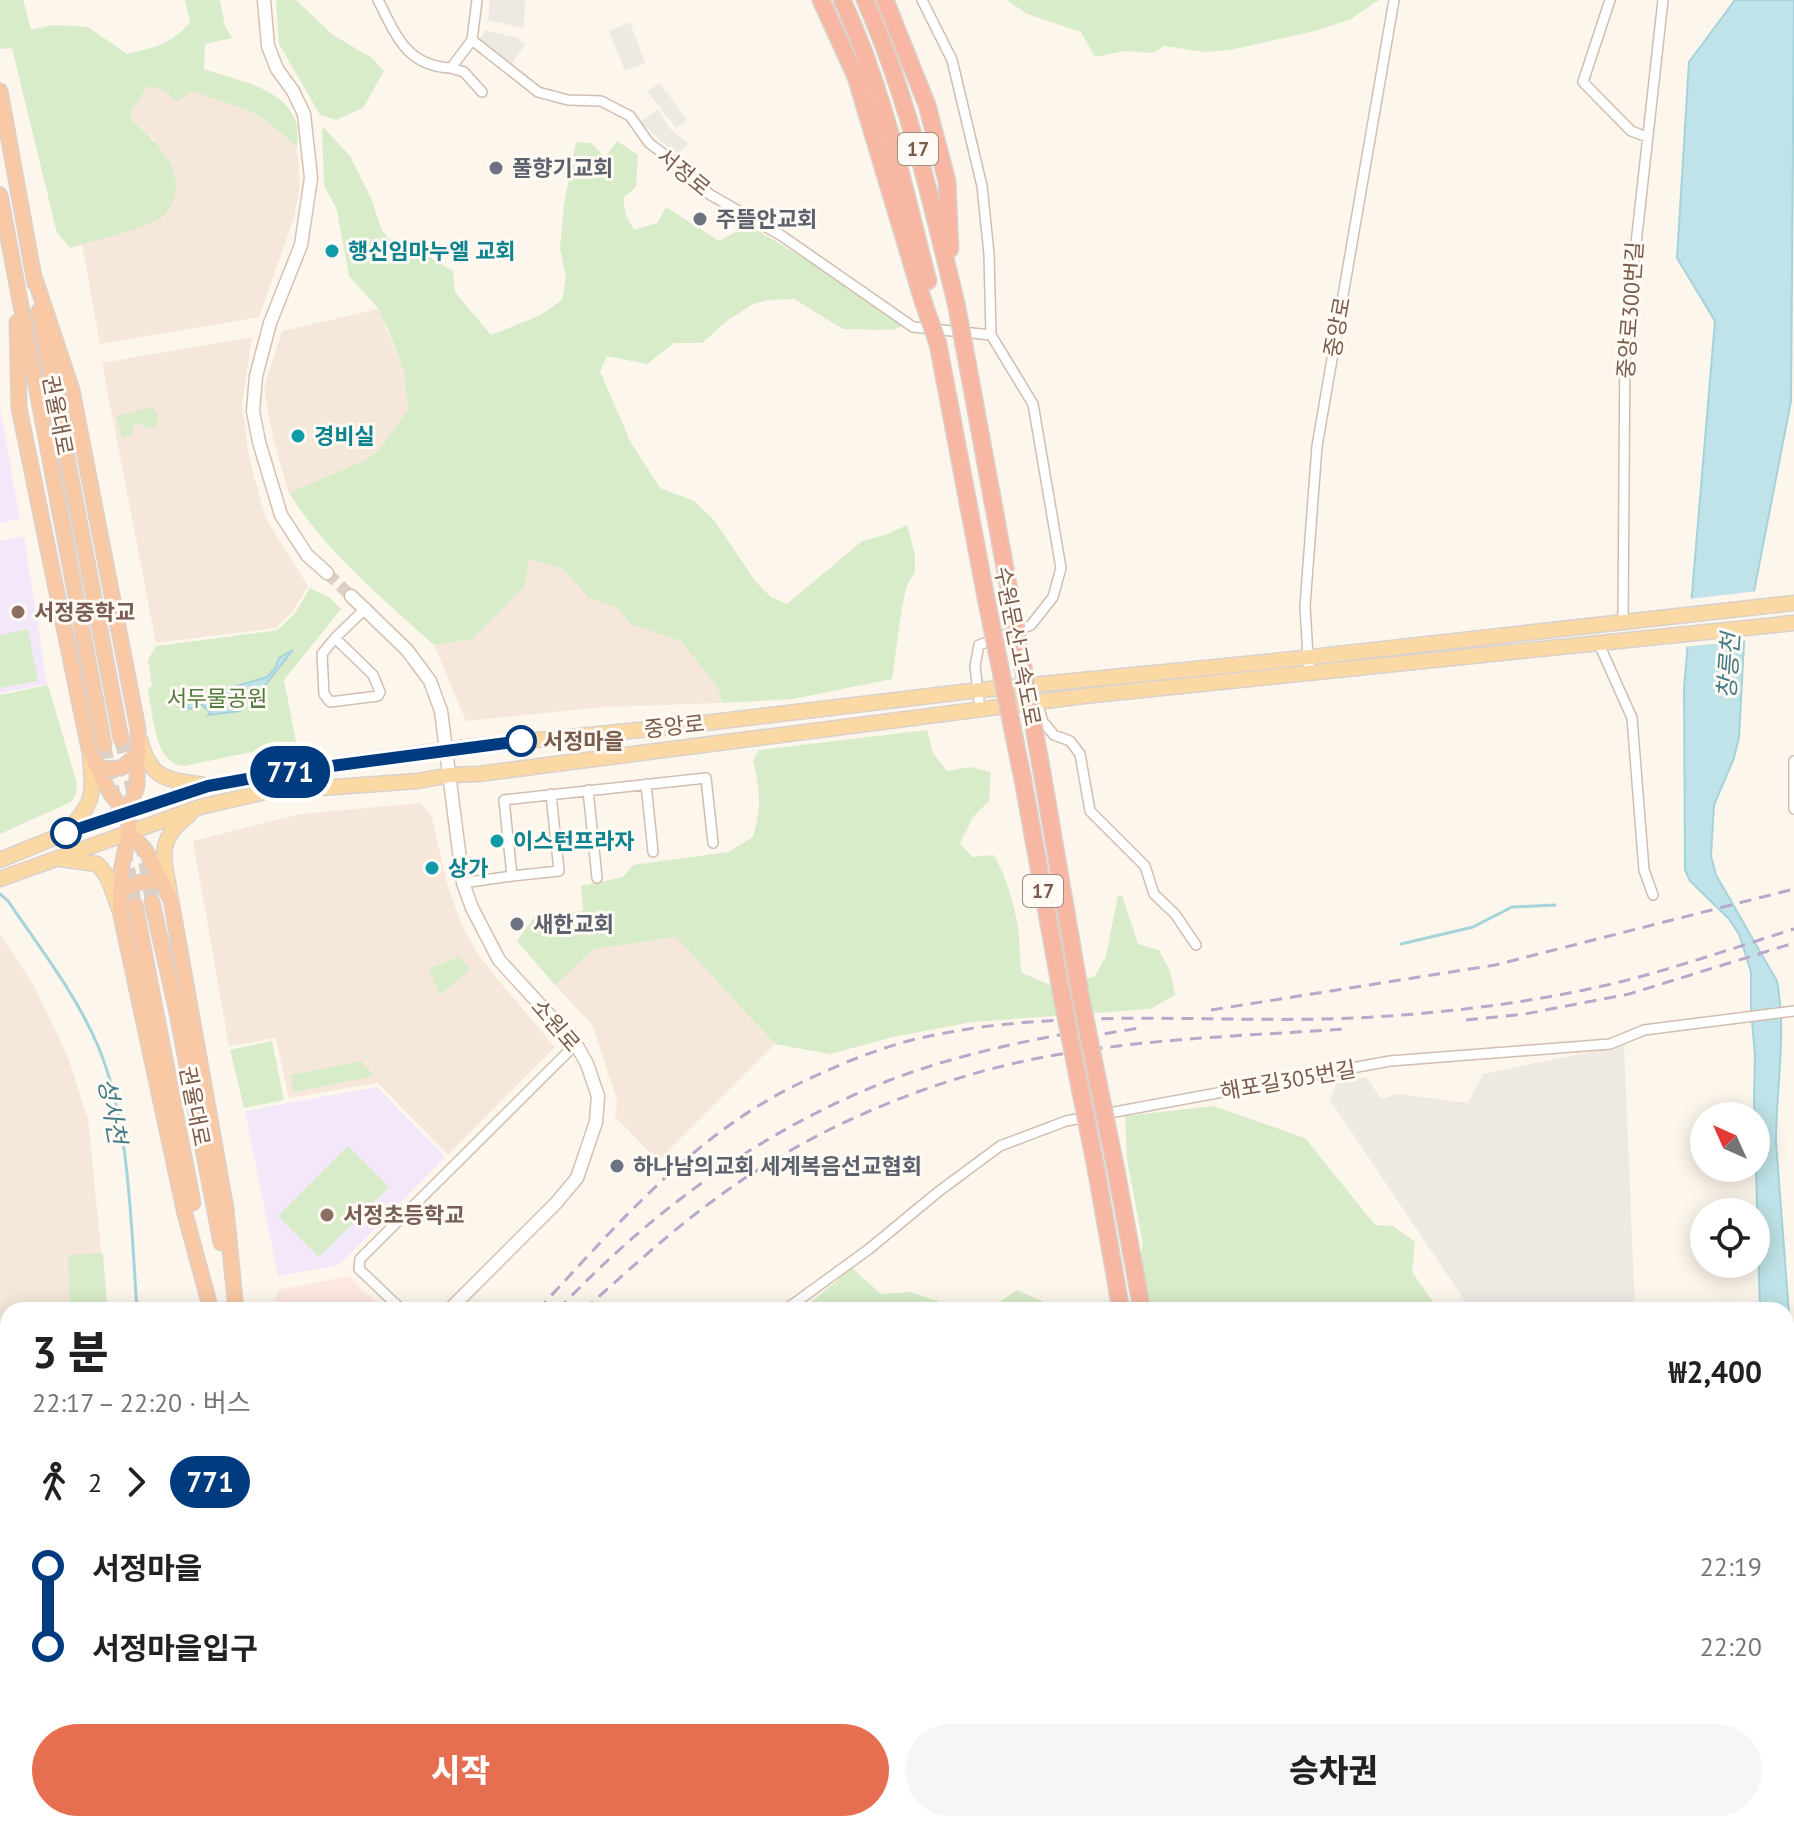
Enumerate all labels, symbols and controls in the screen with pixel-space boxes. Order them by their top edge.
road number: 17 [898,133,938,165]
street label: 서정로 [652,142,716,202]
place label: 풀향기교회 [512,154,613,182]
marker: 풀향기교회 [487,159,505,177]
place label: 주뜰안교회 [716,205,817,233]
marker: 주뜰안교회 [691,210,709,228]
place label: 행신임마누엘 교회 [348,237,516,265]
street label: 중앙로300번길 [1611,241,1649,379]
marker: 행신임마누엘 교회 [323,242,341,260]
street label: 중앙로 [1318,295,1356,359]
street label: 권율대로 [37,373,79,457]
place label: 경비실 [314,422,375,450]
marker: 경비실 [289,427,307,445]
street label: 수원문산고속도로 [989,564,1047,728]
place label: 서정중학교 [34,598,135,626]
marker: 서정중학교 [9,603,27,621]
water label: 창릉천 [1711,629,1746,700]
park label: 서두물공원 [166,684,268,712]
street label: 중앙로 [642,709,706,743]
marker: 서정마을 [506,726,536,756]
place label: 서정마을 [543,727,624,755]
line badge: 771 [244,746,336,798]
text: 771 [266,753,314,790]
unlabelled marker [51,818,81,848]
place label: 이스턴프라자 [513,827,634,855]
marker: 이스턴프라자 [488,832,506,850]
place label: 상가 [448,854,488,882]
marker: 상가 [423,859,441,877]
road number: 17 [1023,875,1063,907]
place label: 새한교회 [533,910,614,938]
marker: 새한교회 [508,915,526,933]
street label: 소원로 [526,993,586,1057]
street label: 해포길305번길 [1218,1054,1358,1106]
street label: 권율대로 [174,1064,216,1148]
water label: 성사천 [91,1076,134,1149]
north arrow [1690,1102,1770,1182]
map controls [1690,1102,1770,1278]
place label: 하나남의교회 세계복음선교협회 [633,1152,922,1180]
marker: 하나남의교회 세계복음선교협회 [608,1157,626,1175]
button: locate [1690,1198,1770,1278]
place label: 서정초등학교 [343,1201,464,1229]
marker: 서정초등학교 [318,1206,336,1224]
text: 3 분 [32,1323,109,1380]
text: ₩2,400 [1669,1352,1762,1391]
text: 22:17 – 22:20 · 버스 [32,1386,251,1419]
icon: walk [32,1460,76,1504]
icon: forward [114,1460,158,1504]
text: 771 [186,1463,234,1500]
text: 2 [88,1466,102,1499]
text: 서정마을 [92,1548,202,1587]
text: 22:19 [1700,1550,1762,1583]
text: 서정마을입구 [92,1628,258,1667]
text: 22:20 [1700,1630,1762,1663]
button: 시작 [32,1724,889,1816]
button: 승차권 [905,1724,1762,1816]

